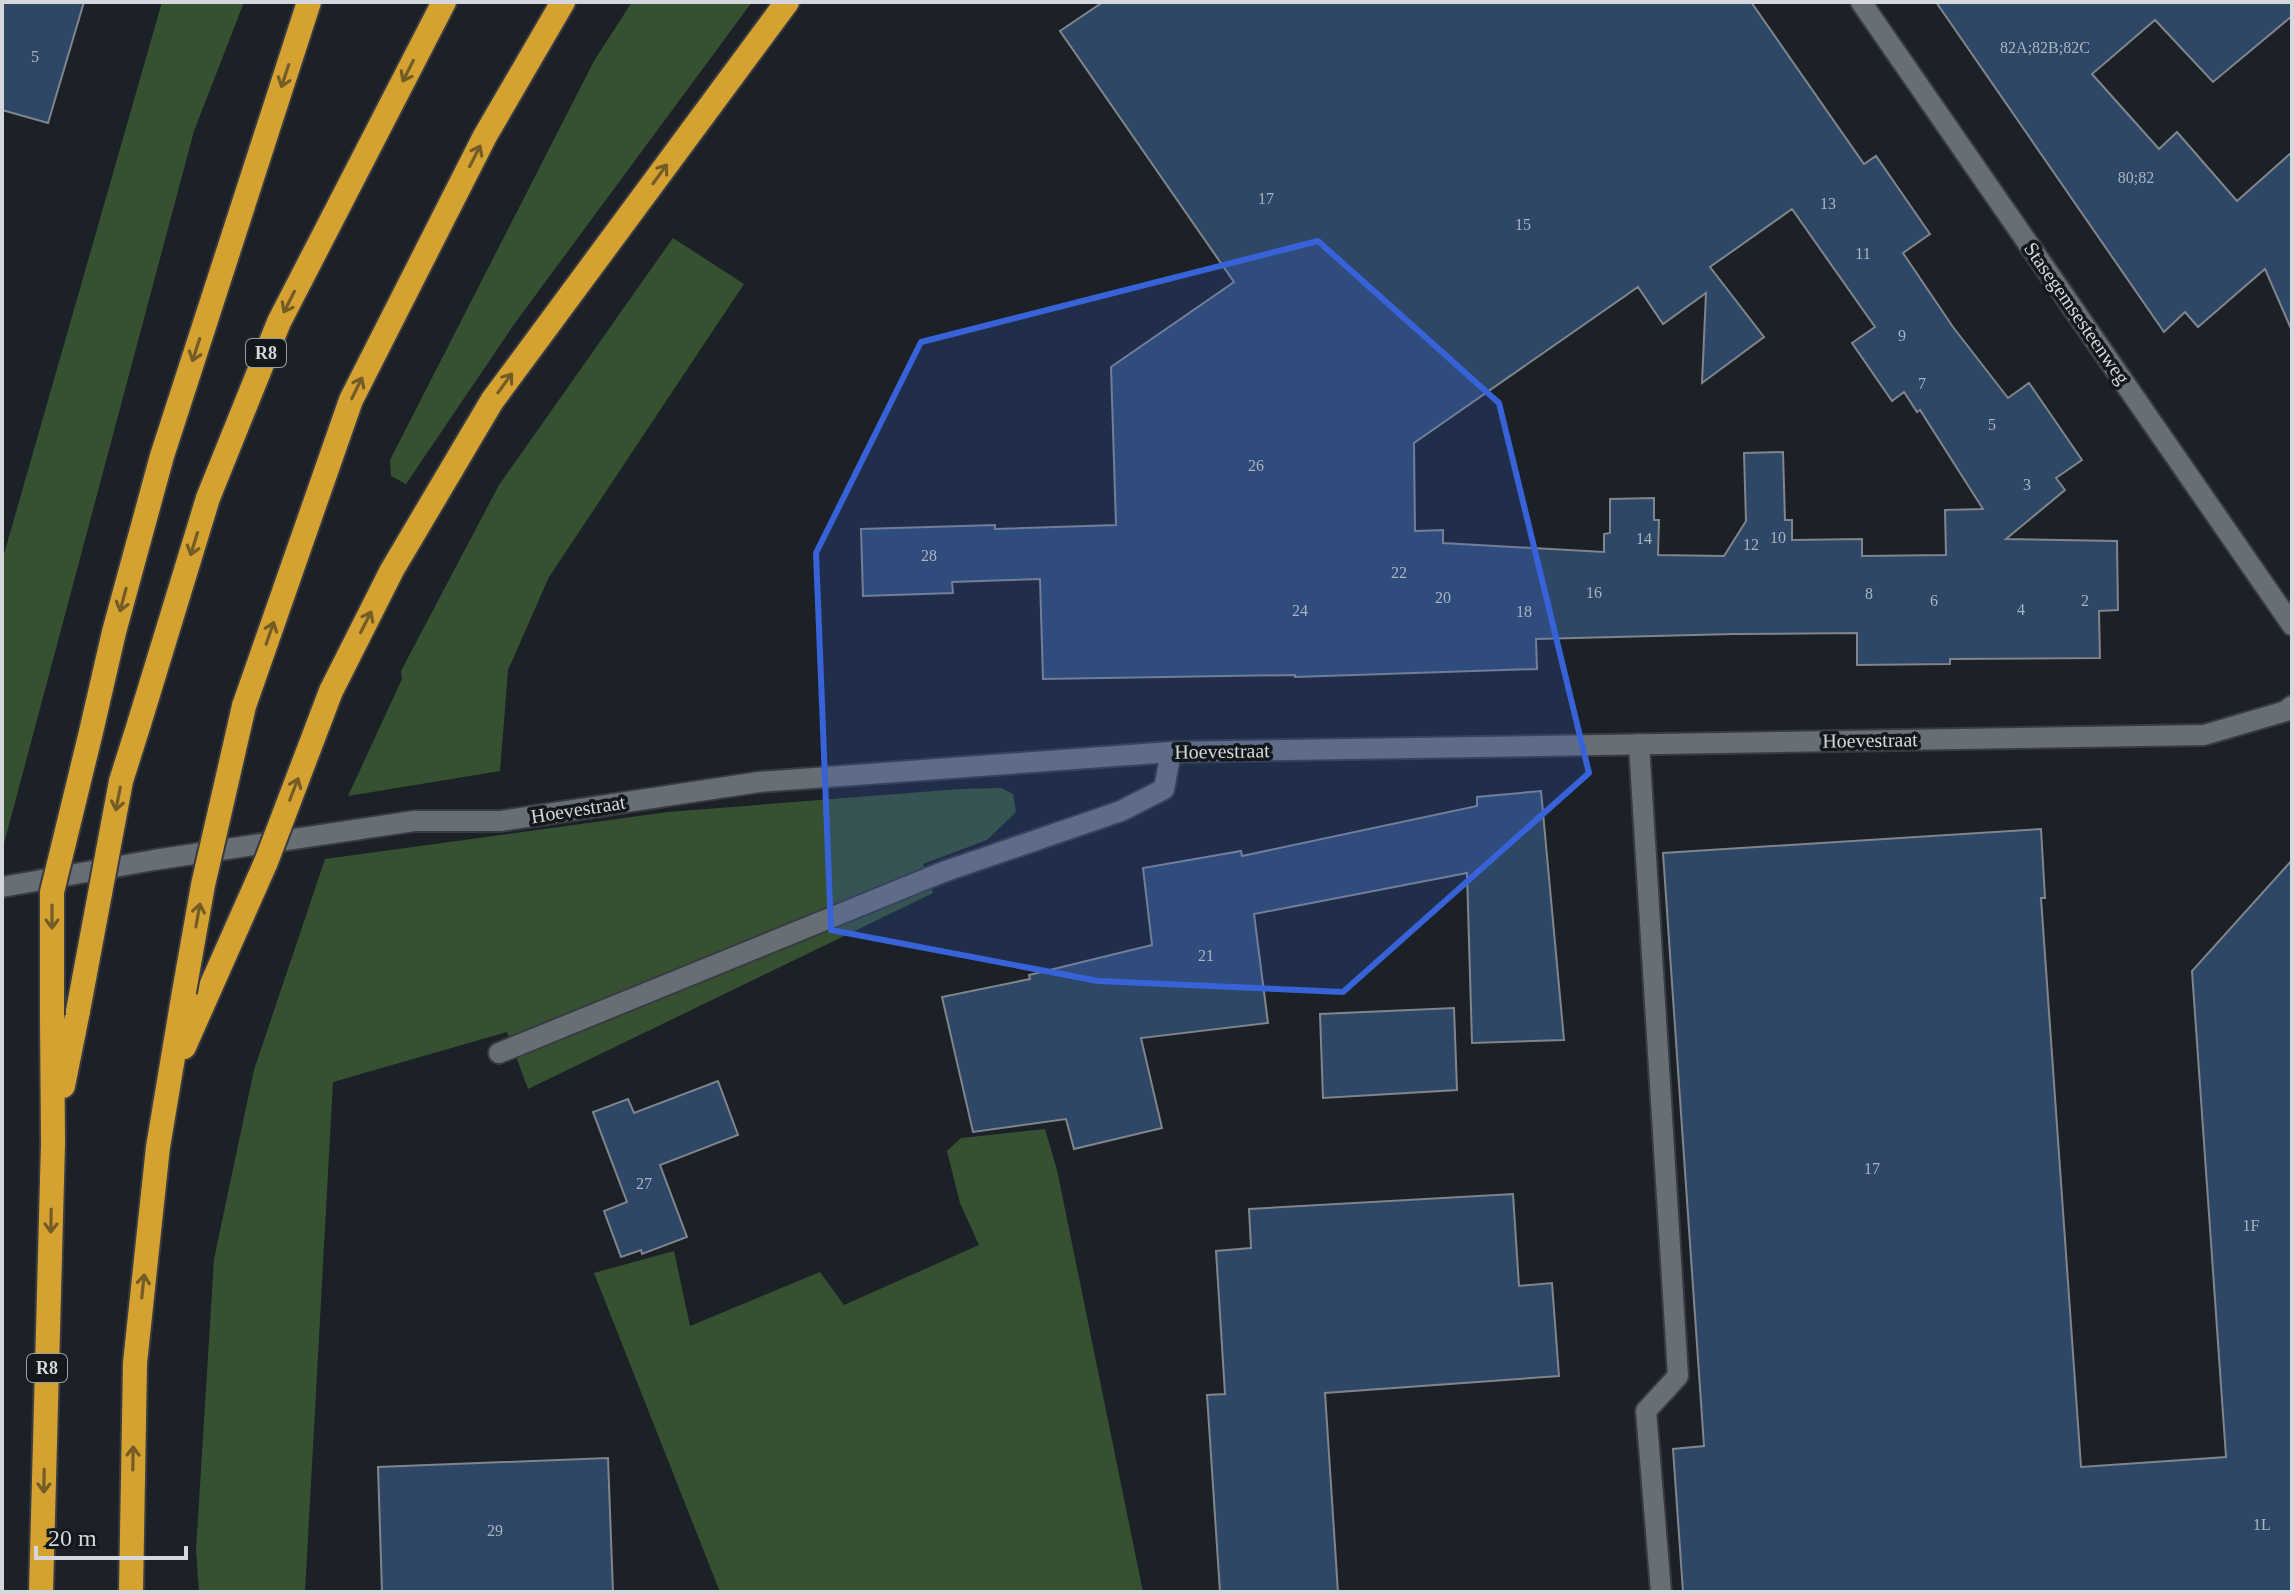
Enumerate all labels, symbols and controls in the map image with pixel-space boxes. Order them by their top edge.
house number: 82A;82B;82C [2000,39,2090,56]
house number: 5 [31,48,39,65]
one-way arrow [400,59,415,83]
one-way arrow [277,63,292,89]
one-way arrow [468,145,484,169]
one-way arrow [651,164,668,185]
house number: 80;82 [2118,169,2154,186]
house number: 17 [1258,190,1274,207]
house number: 13 [1820,195,1836,212]
house number: 15 [1515,216,1531,233]
street label: Stasegemsesteenweg [2019,238,2134,389]
house number: 11 [1855,245,1871,262]
one-way arrow [280,290,296,314]
house number: 9 [1898,327,1906,344]
one-way arrow [188,338,203,363]
road number: R8 [246,339,286,367]
one-way arrow [497,373,514,394]
house number: 7 [1918,375,1926,392]
one-way arrow [350,376,366,400]
house number: 5 [1988,416,1996,433]
house number: 26 [1248,457,1264,474]
house number: 3 [2023,476,2031,493]
house number: 10 [1770,529,1786,546]
house number: 14 [1636,530,1652,547]
one-way arrow [186,531,200,556]
house number: 12 [1743,536,1759,553]
house number: 28 [921,547,937,564]
house number: 22 [1391,564,1407,581]
house number: 16 [1586,584,1602,601]
house number: 8 [1865,585,1873,602]
one-way arrow [115,586,130,612]
house number: 20 [1435,589,1451,606]
house number: 6 [1930,592,1938,609]
house number: 2 [2081,592,2089,609]
house number: 4 [2017,601,2025,618]
house number: 24 [1292,602,1308,619]
house number: 18 [1516,603,1532,620]
one-way arrow [359,610,375,634]
one-way arrow [263,620,278,645]
street label: Hoevestraat [1822,728,1918,752]
street label: Hoevestraat [1174,739,1270,763]
one-way arrow [288,777,302,802]
one-way arrow [109,786,124,811]
street label: Hoevestraat [529,791,627,827]
one-way arrow [44,903,60,930]
one-way arrow [191,903,206,928]
house number: 21 [1198,947,1214,964]
house number: 17 [1864,1160,1880,1177]
house number: 27 [636,1175,652,1192]
one-way arrow [43,1207,58,1234]
house number: 1F [2243,1217,2260,1234]
one-way arrow [136,1273,151,1300]
road number: R8 [27,1354,67,1382]
one-way arrow [126,1445,141,1472]
one-way arrow [36,1467,52,1494]
scale bar [36,1510,186,1560]
house number: 1L [2253,1516,2271,1533]
house number: 29 [487,1522,503,1539]
text: 20 m [48,1525,97,1551]

